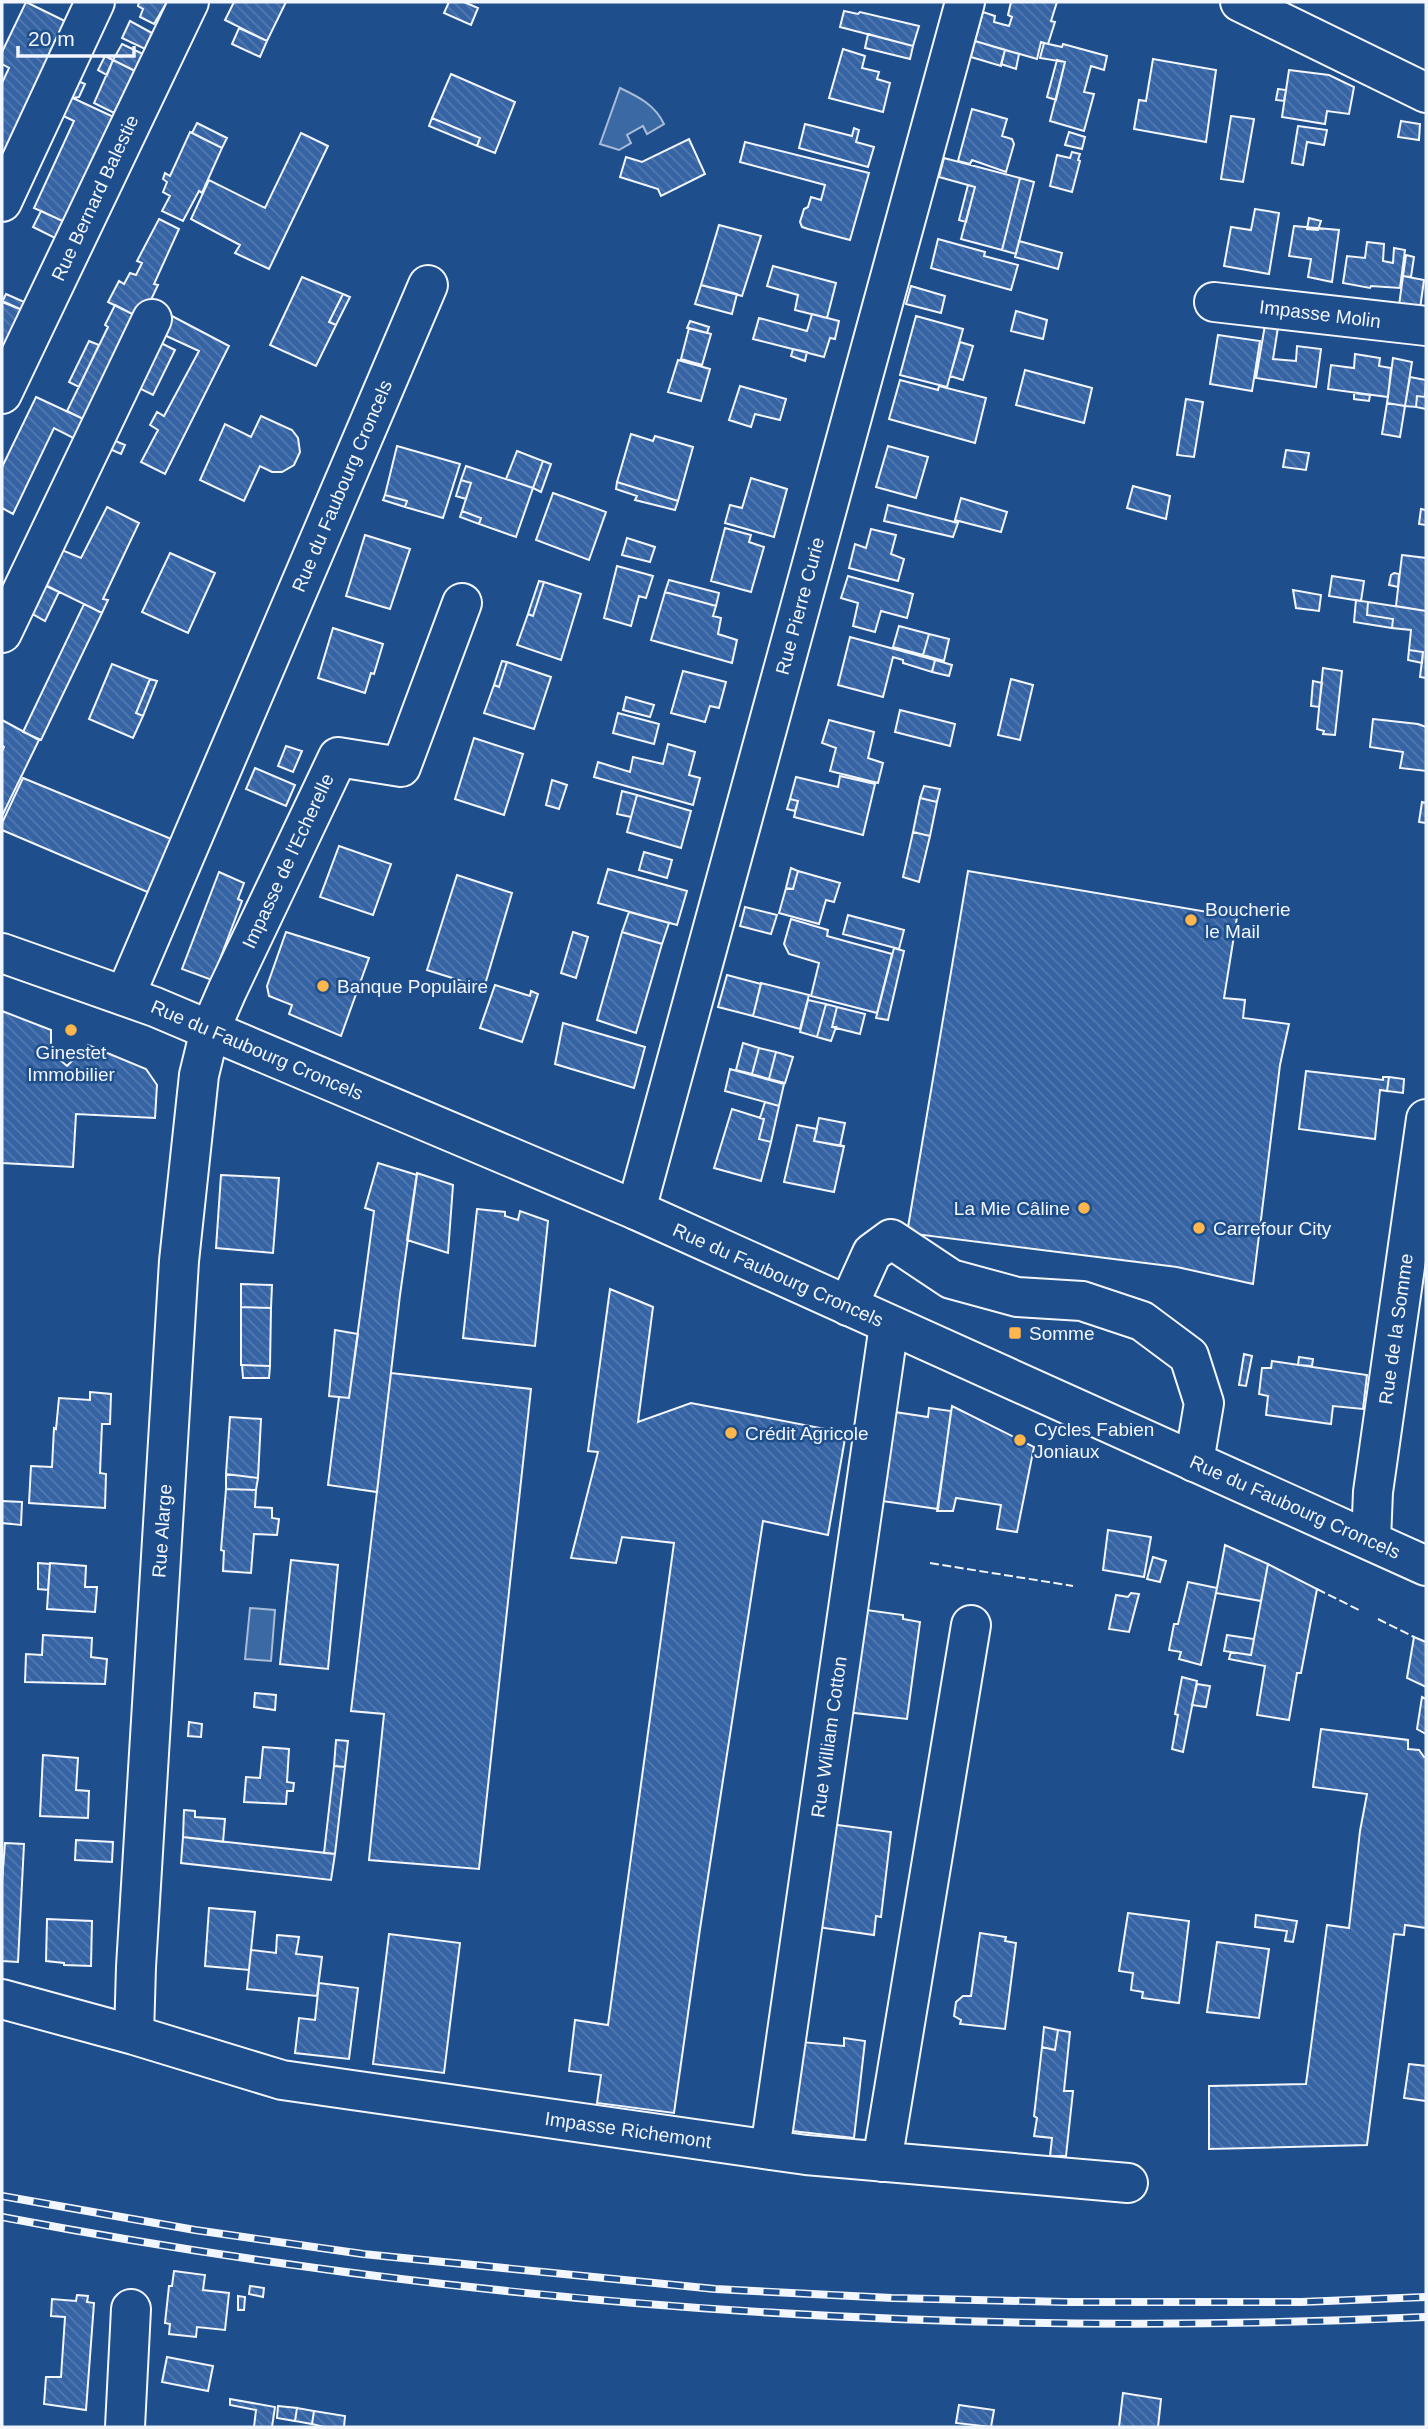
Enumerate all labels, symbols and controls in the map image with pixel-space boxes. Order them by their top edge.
scale bar [18,14,133,58]
text: 20 m [28,27,75,50]
street label: Rue Bernard Balestie [47,112,143,284]
street label: Impasse Molin [1258,296,1382,332]
street label: Rue du Faubourg Croncels [288,377,396,595]
street label: Rue Pierre Curie [772,535,828,677]
street label: Impasse de l'Echerelle [238,770,338,952]
place label: Boucherie le Mail [1205,899,1291,942]
marker: Boucherie le Mail [1183,912,1199,928]
place label: Banque Populaire [337,976,488,997]
marker: Banque Populaire [315,978,331,994]
street label: Rue du Faubourg Croncels [148,996,366,1104]
marker: Ginestet Immobilier [63,1022,79,1038]
place label: Ginestet Immobilier [27,1042,115,1085]
place label: La Mie Câline [954,1198,1070,1219]
marker: La Mie Câline [1076,1200,1092,1216]
place label: Carrefour City [1213,1218,1332,1239]
street label: Rue du Faubourg Croncels [670,1219,886,1331]
marker: Carrefour City [1191,1220,1207,1236]
street label: Rue de la Somme [1375,1252,1417,1406]
place label: Somme [1029,1323,1094,1344]
marker: Somme [1007,1325,1023,1341]
place label: Cycles Fabien Joniaux [1034,1419,1154,1462]
place label: Crédit Agricole [745,1423,869,1444]
marker: Crédit Agricole [723,1425,739,1441]
marker: Cycles Fabien Joniaux [1012,1432,1028,1448]
street label: Rue du Faubourg Croncels [1187,1451,1403,1563]
street label: Rue Alarge [148,1483,176,1579]
street label: Rue William Cotton [807,1655,851,1819]
street label: Impasse Richemont [543,2108,713,2152]

